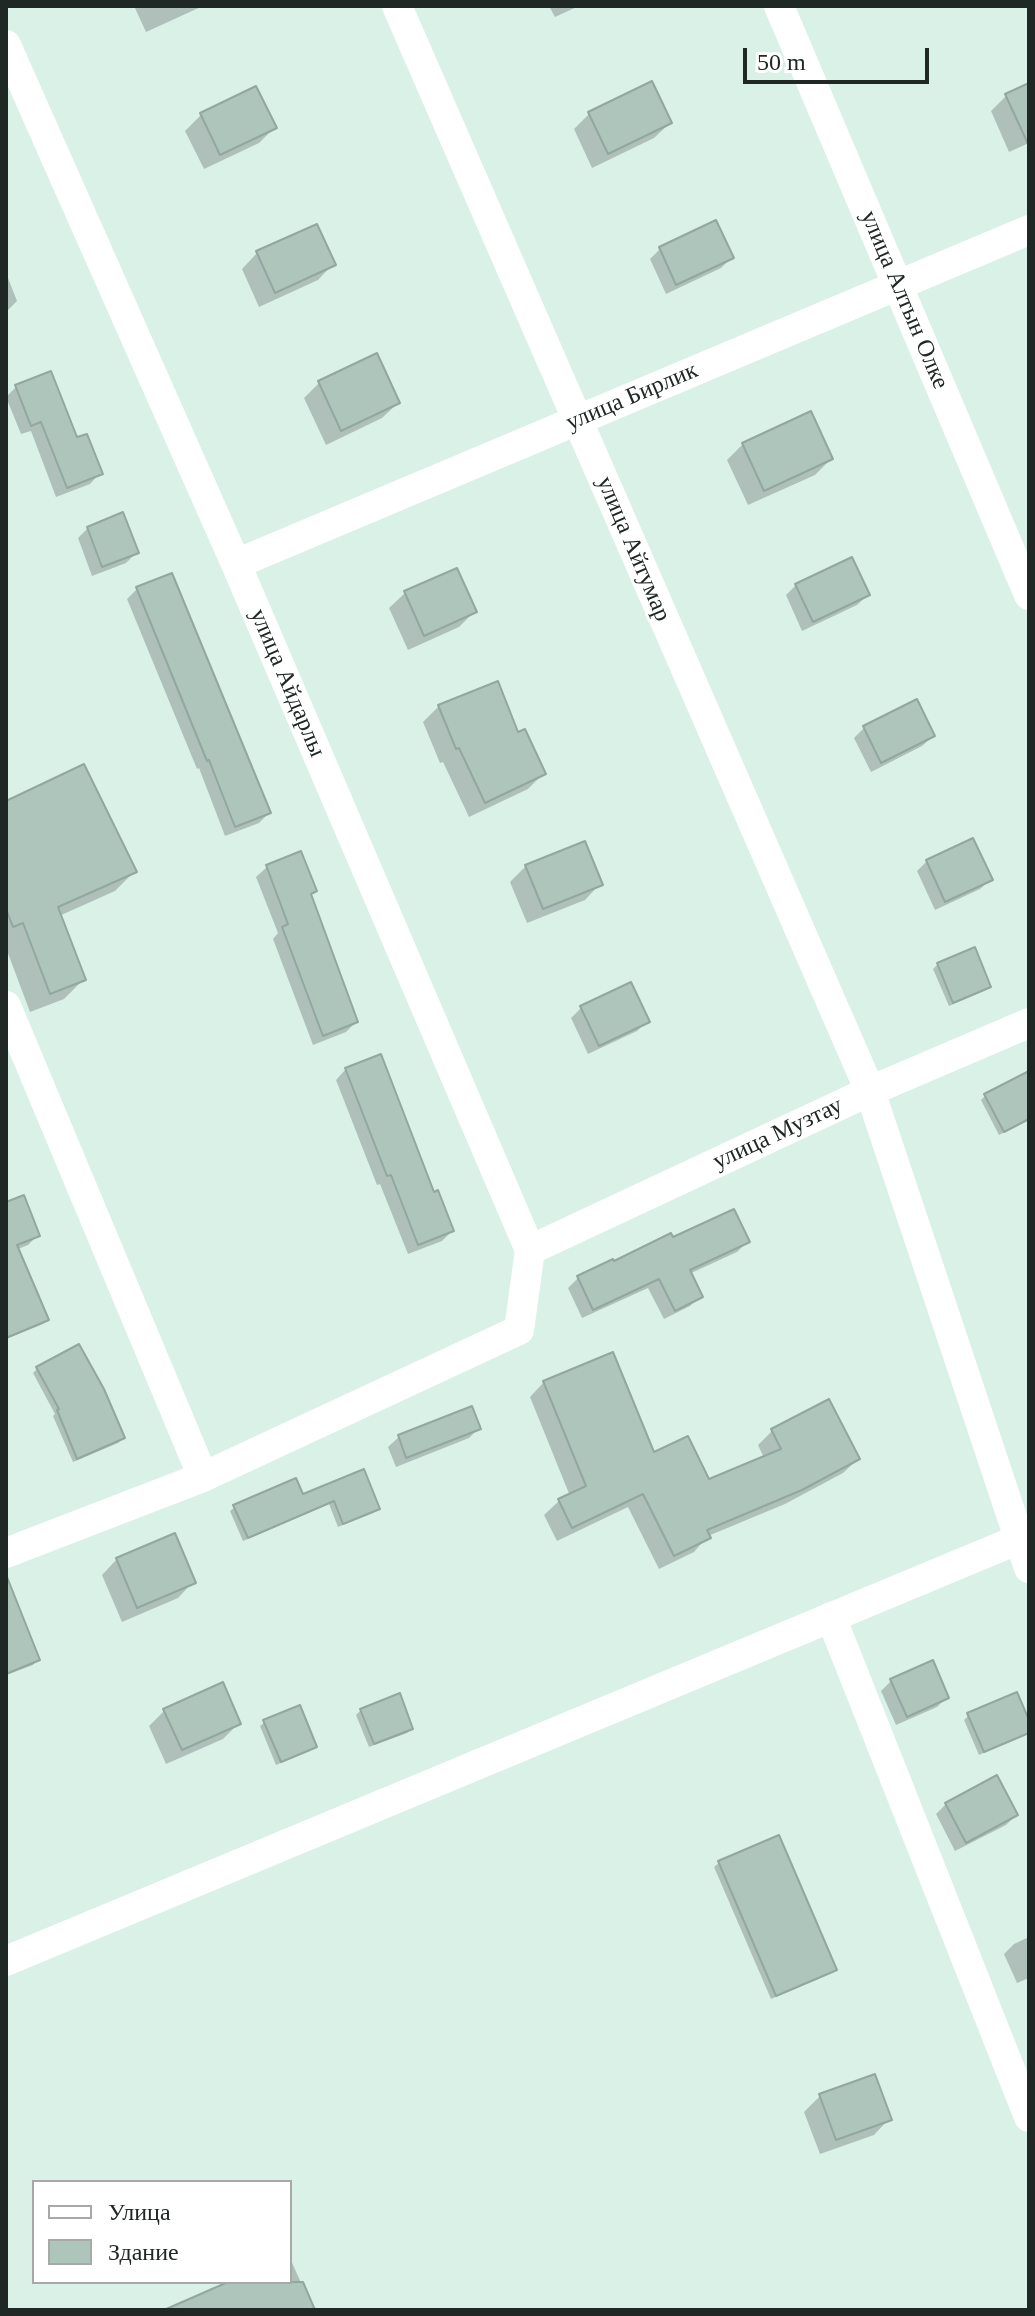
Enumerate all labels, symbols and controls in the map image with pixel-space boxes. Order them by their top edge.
scale bar [747,32,933,82]
text: 50 m [757,49,806,75]
street label: улица Алтын Олке [853,206,955,394]
street label: улица Бирлик [562,356,702,438]
street label: улица Айтумар [589,472,677,626]
street label: улица Айдарлы [243,605,331,761]
street label: улица Музтау [709,1091,847,1177]
legend [32,2180,292,2284]
text: Улица [108,2199,171,2225]
text: Здание [108,2239,179,2265]

